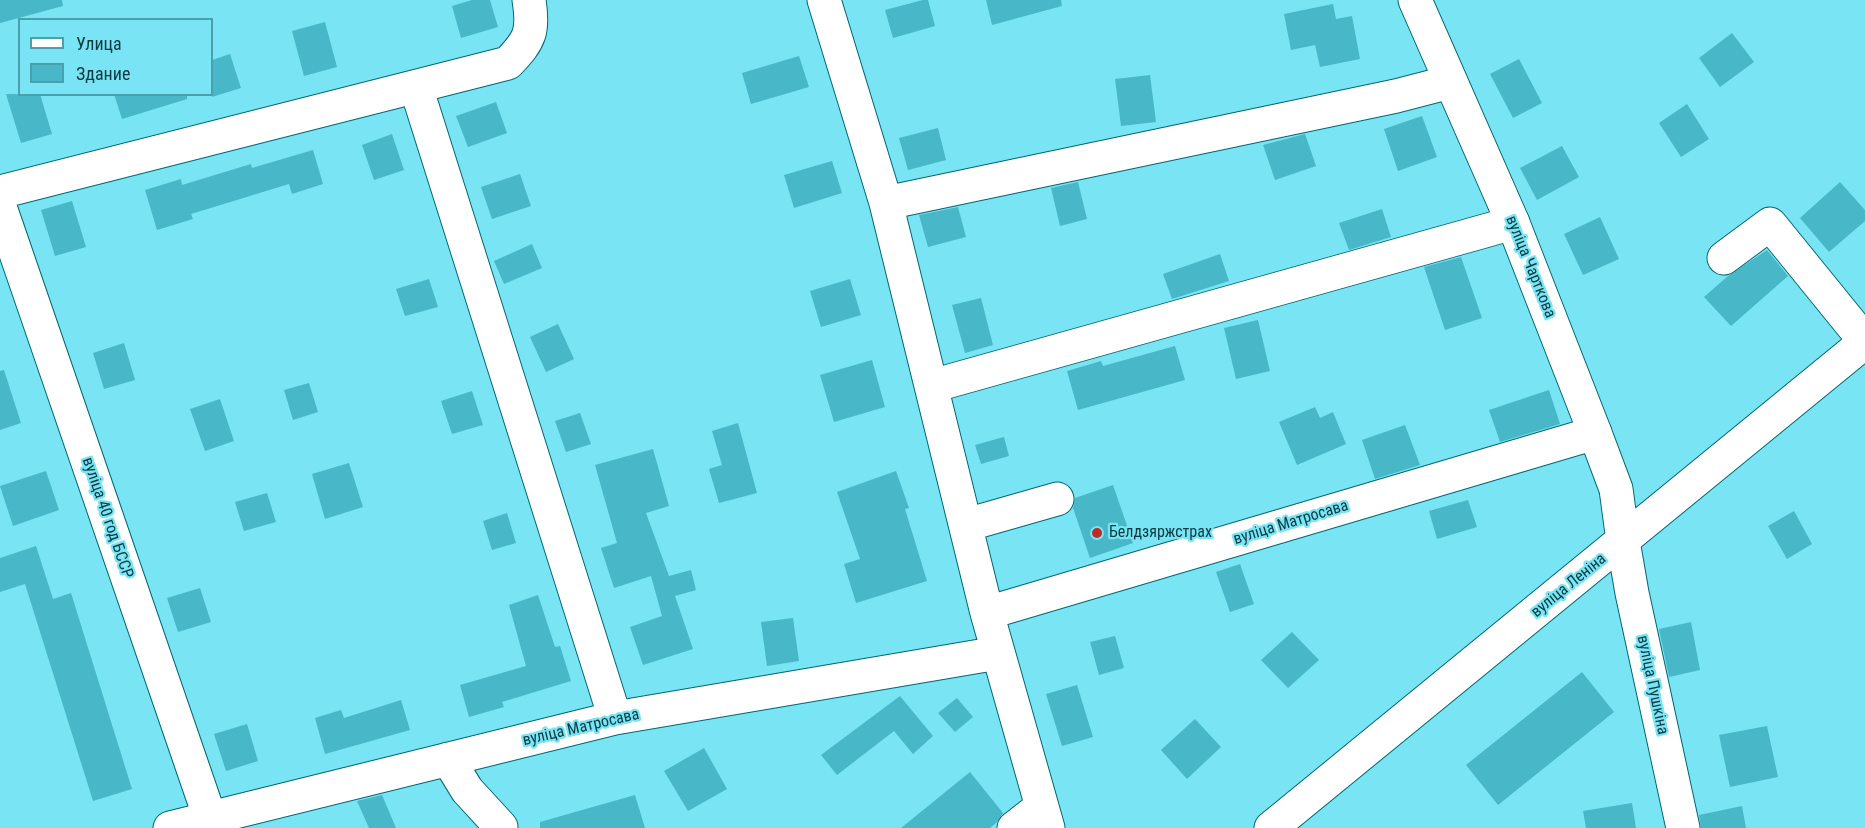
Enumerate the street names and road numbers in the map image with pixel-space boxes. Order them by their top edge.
street label: вуліца Чарткова [1501,213,1559,321]
street label: вуліца 40 год БССР [77,455,137,581]
street label: вуліца Матросава [1231,496,1351,550]
street label: вуліца Леніна [1528,550,1610,622]
street label: вуліца Пушкіна [1632,634,1672,736]
street label: вуліца Матросава [521,705,641,751]

